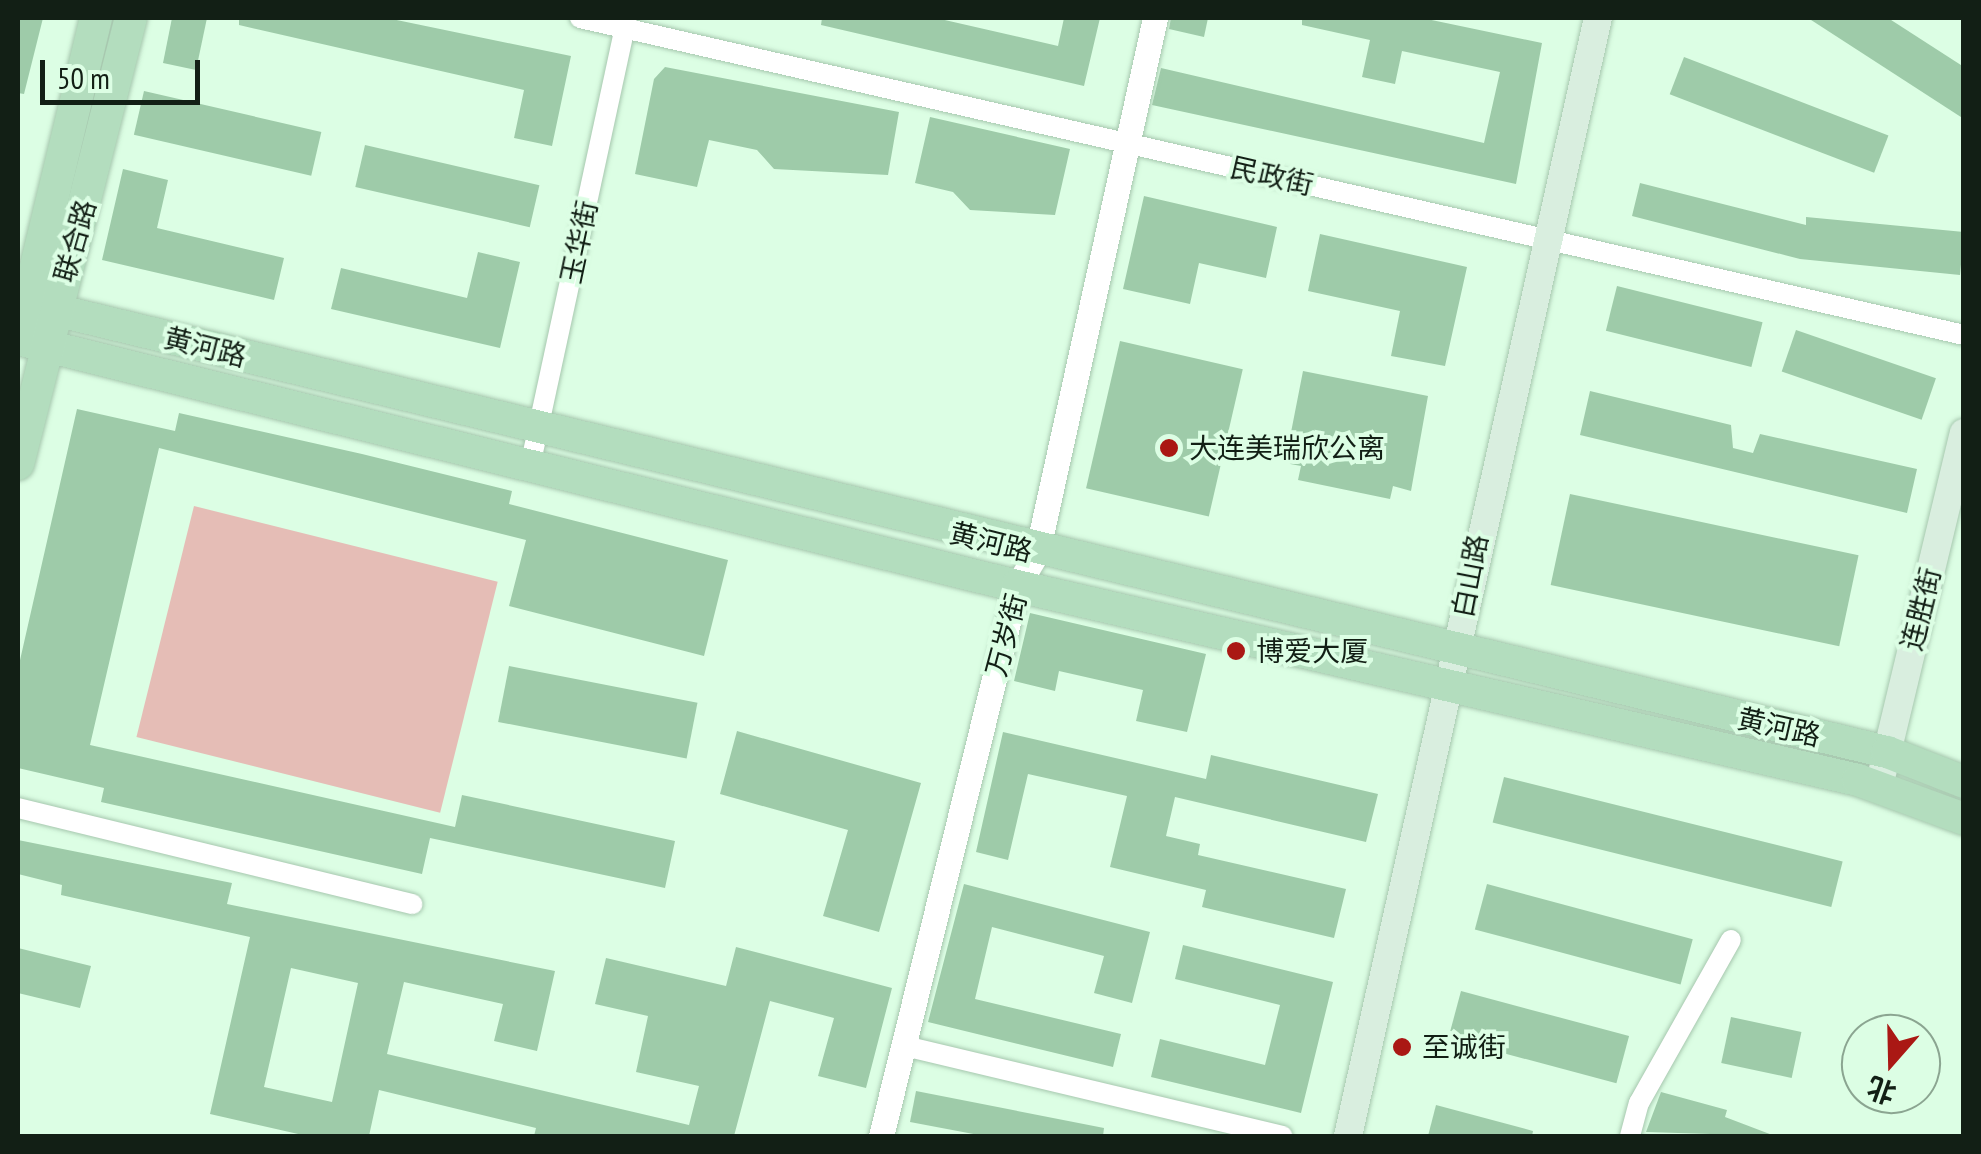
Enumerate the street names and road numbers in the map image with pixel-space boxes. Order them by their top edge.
street label: 民政街 [1227,150,1317,202]
street label: 联合路 [47,196,103,286]
street label: 玉华街 [554,197,604,287]
street label: 黄河路 [160,321,250,373]
street label: 黄河路 [946,516,1036,568]
street label: 白山路 [1445,532,1495,620]
street label: 连胜街 [1895,564,1947,654]
street label: 万岁街 [979,590,1033,680]
street label: 黄河路 [1734,701,1824,753]

